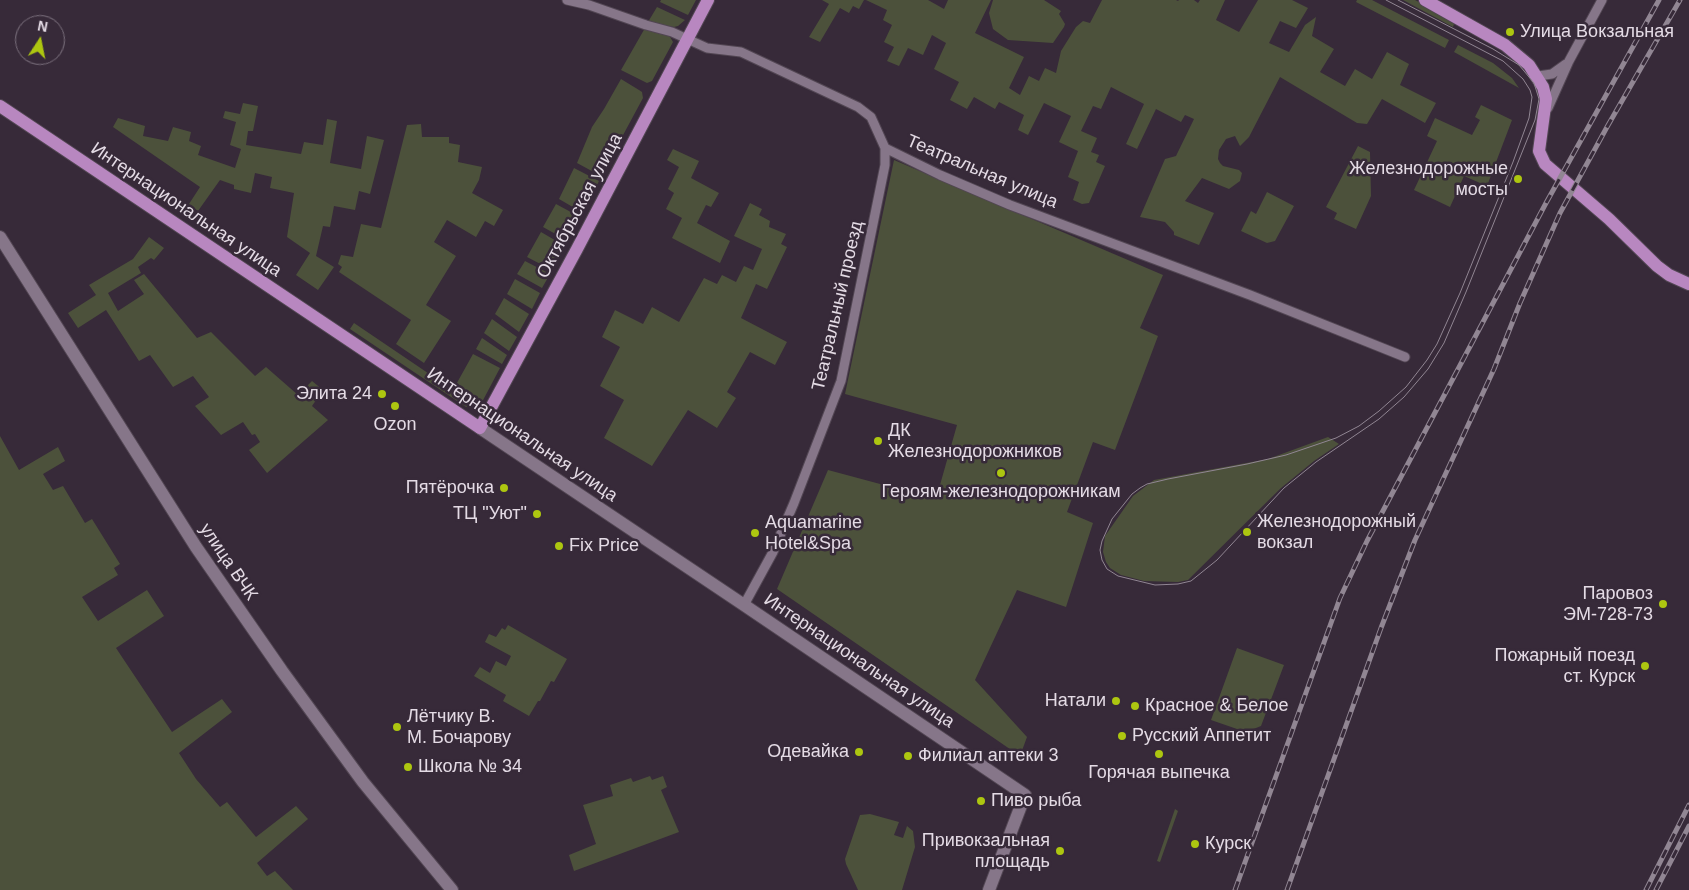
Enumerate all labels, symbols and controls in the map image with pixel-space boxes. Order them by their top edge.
north arrow [15,15,65,65]
text: N [36,17,49,35]
place label: Улица Вокзальная [1520,21,1674,43]
marker: Улица Вокзальная [1504,26,1516,38]
street label: Октябрьская улица [533,130,627,282]
street label: Театральная улица [903,130,1061,214]
street label: Интернациональная улица [87,138,285,282]
place label: Железнодорожные мосты [1349,158,1508,200]
marker: Железнодорожные мосты [1512,173,1524,185]
street label: Театральный проезд [808,219,868,393]
street label: Интернациональная улица [423,363,621,507]
place label: Элита 24 [296,383,372,405]
marker: Элита 24 [376,388,388,400]
marker: Ozon [389,400,401,412]
place label: Ozon [373,414,417,436]
place label: ДК Железнодорожников [888,420,1062,462]
marker: ДК Железнодорожников [872,435,884,447]
marker: Героям-железнодорожникам [995,467,1007,479]
place label: Пятёрочка [406,477,494,499]
place label: Героям-железнодорожникам [881,481,1121,503]
marker: Пятёрочка [498,482,510,494]
place label: ТЦ "Уют" [453,503,527,525]
marker: ТЦ "Уют" [531,508,543,520]
place label: Железнодорожный вокзал [1257,511,1416,554]
place label: Aquamarine Hotel&Spa [765,512,862,554]
street label: улица ВЧК [194,519,262,605]
marker: Железнодорожный вокзал [1241,526,1253,538]
marker: Aquamarine Hotel&Spa [749,527,761,539]
place label: Fix Price [569,535,639,557]
marker: Fix Price [553,540,565,552]
place label: Паровоз ЭМ-728-73 [1563,583,1653,626]
street label: Интернациональная улица [760,589,958,733]
marker: Паровоз ЭМ-728-73 [1657,598,1669,610]
place label: Пожарный поезд ст. Курск [1495,645,1635,688]
marker: Пожарный поезд ст. Курск [1639,660,1651,672]
place label: Натали [1045,690,1106,712]
marker: Натали [1110,695,1122,707]
place label: Красное & Белое [1145,695,1288,717]
marker: Красное & Белое [1129,700,1141,712]
place label: Лётчику В. М. Бочарову [407,706,511,749]
marker: Лётчику В. М. Бочарову [391,721,403,733]
place label: Русский Аппетит [1132,725,1271,747]
marker: Русский Аппетит [1116,730,1128,742]
place label: Одевайка [767,741,849,763]
place label: Филиал аптеки 3 [918,745,1059,767]
marker: Одевайка [853,746,865,758]
marker: Горячая выпечка [1153,748,1165,760]
marker: Филиал аптеки 3 [902,750,914,762]
place label: Школа № 34 [418,756,522,778]
marker: Школа № 34 [402,761,414,773]
place label: Горячая выпечка [1088,762,1230,784]
place label: Пиво рыба [991,790,1081,812]
marker: Пиво рыба [975,795,987,807]
place label: Привокзальная площадь [922,830,1050,872]
place label: Курск [1205,833,1251,855]
marker: Курск [1189,838,1201,850]
marker: Привокзальная площадь [1054,845,1066,857]

